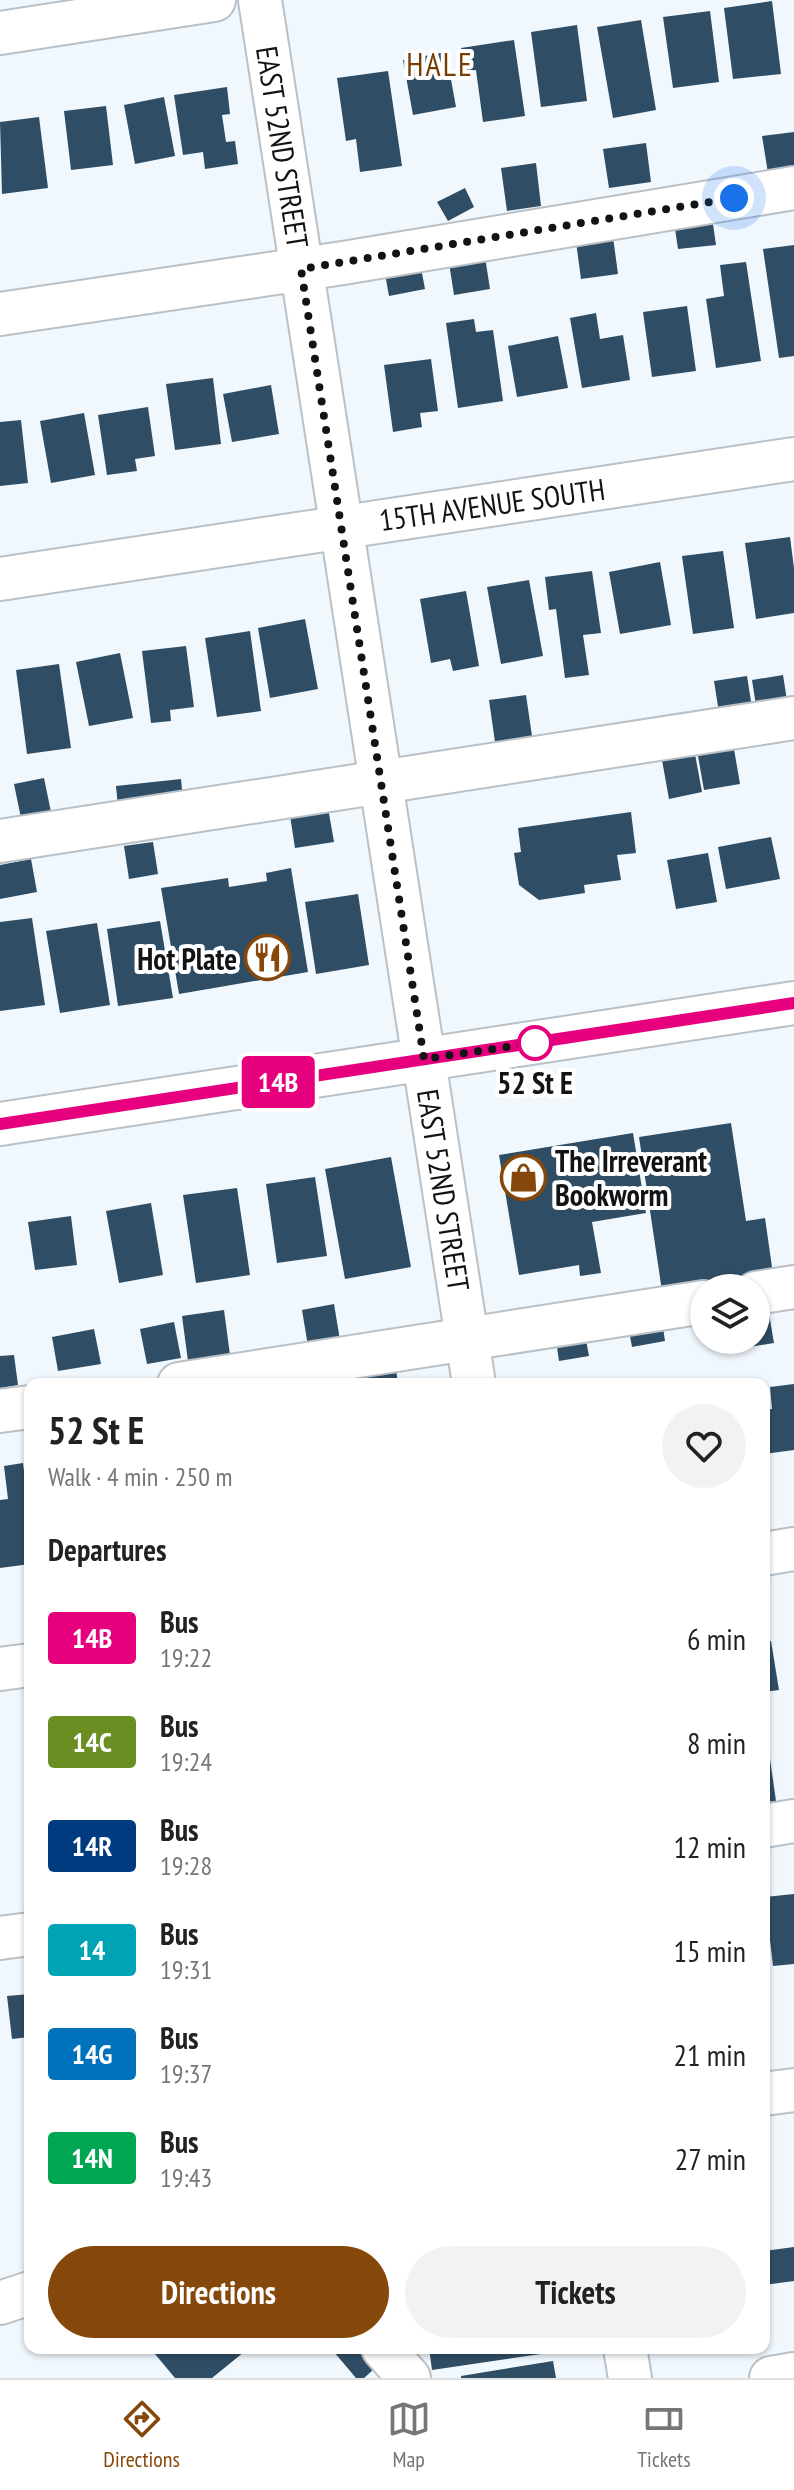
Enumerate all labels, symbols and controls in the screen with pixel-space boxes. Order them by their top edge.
street label: EAST 52ND STREET [248,43,318,251]
district label: HALE [406,43,474,85]
your location [714,178,754,218]
street label: 15TH AVENUE SOUTH [377,469,607,539]
restaurant icon: Hot Plate [244,934,292,982]
place label: Hot Plate [137,939,237,978]
marker: 52 St E [518,1026,552,1060]
line badge: 14B [232,1056,324,1108]
text: 14B [258,1063,298,1100]
place label: 52 St E [497,1063,573,1102]
street label: EAST 52ND STREET [409,1086,479,1294]
place label: The Irreverant Bookworm [555,1141,707,1214]
shop icon: The Irreverant Bookworm [500,1153,548,1201]
map controls [690,1274,770,1354]
button: layers [690,1274,770,1354]
button: heart [662,1404,746,1488]
text: 52 St E [48,1405,144,1454]
text: Walk · 4 min · 250 m [48,1460,232,1493]
text: Departures [48,1530,166,1569]
text: Bus [160,1602,199,1641]
text: 14B [72,1619,112,1656]
text: 6 min [687,1619,746,1658]
text: 19:22 [160,1641,212,1674]
text: Bus [160,1706,199,1745]
text: 14C [72,1723,112,1760]
text: 8 min [687,1723,746,1762]
text: 19:24 [160,1745,212,1778]
text: Bus [160,1810,199,1849]
text: 14R [72,1827,112,1864]
text: 12 min [673,1827,746,1866]
text: 19:28 [160,1849,212,1882]
text: Bus [160,1914,199,1953]
text: 14 [79,1931,105,1968]
text: 15 min [673,1931,746,1970]
text: 19:31 [160,1953,212,1986]
text: Bus [160,2018,199,2057]
text: 14G [72,2035,112,2072]
text: 21 min [673,2035,746,2074]
text: 19:37 [160,2057,212,2090]
text: Bus [160,2122,199,2161]
text: 14N [71,2139,113,2176]
text: 27 min [675,2139,746,2178]
text: 19:43 [160,2161,212,2194]
button: Directions [48,2246,389,2338]
button: Tickets [405,2246,746,2338]
tab: Directions [103,2397,180,2473]
tab: Map [387,2397,431,2473]
tab: Tickets [637,2397,691,2473]

